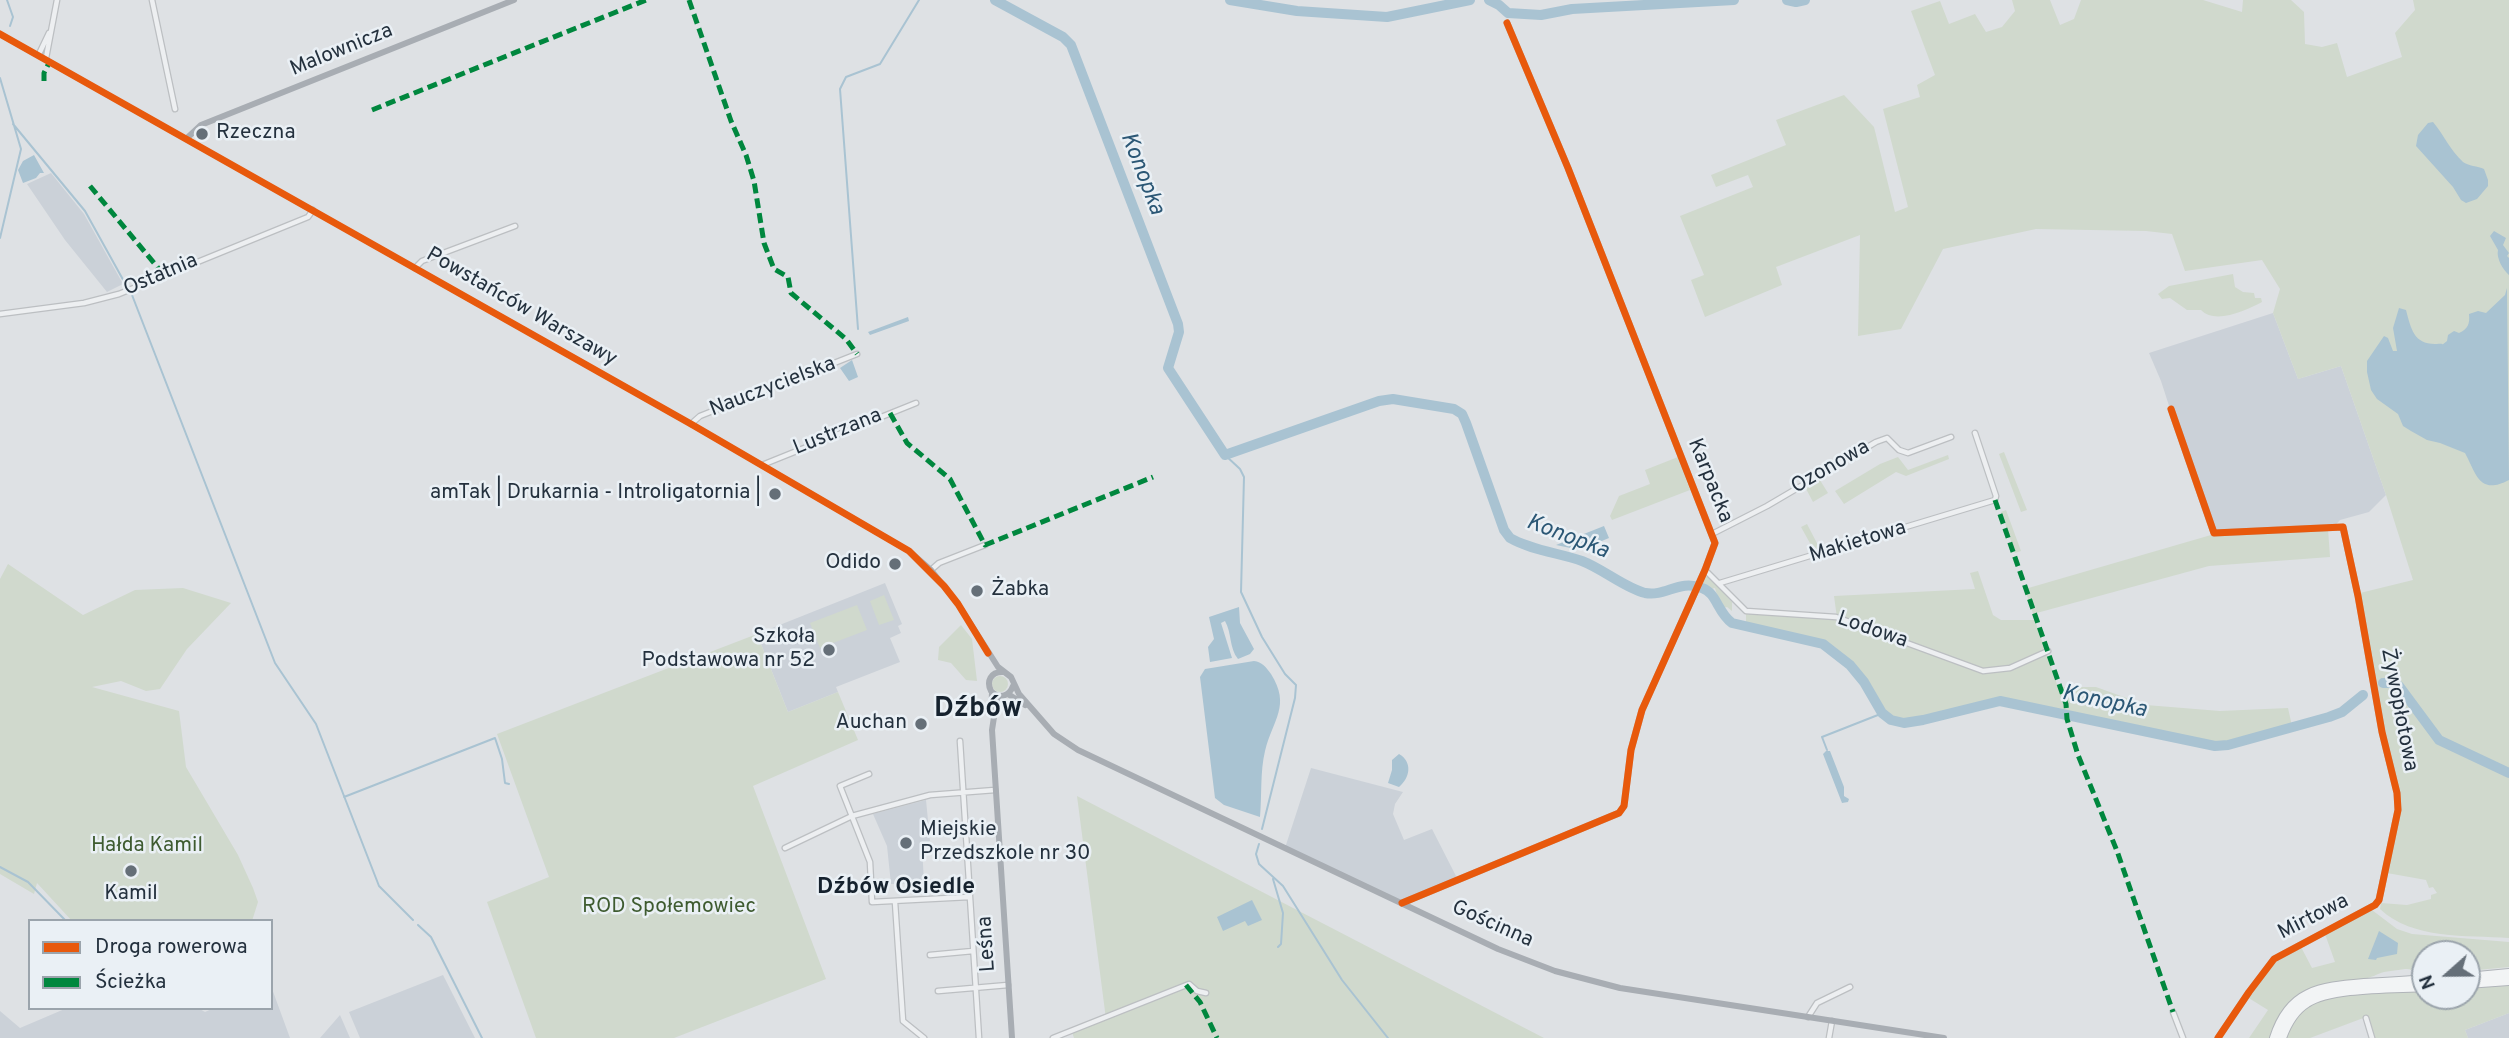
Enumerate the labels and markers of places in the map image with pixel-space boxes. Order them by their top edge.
place label: Rzeczna [216,121,296,147]
marker: Rzeczna [194,126,210,142]
place label: amTak | Drukarnia - Introligatornia | [430,481,761,507]
marker: amTak | Drukarnia - Introligatornia | [767,486,783,502]
place label: Odido [825,551,881,577]
marker: Odido [887,556,903,572]
place label: Żabka [991,578,1049,604]
marker: Żabka [969,583,985,599]
place label: Szkoła Podstawowa nr 52 [642,625,815,675]
marker: Szkoła Podstawowa nr 52 [821,642,837,658]
place label: Auchan [836,711,907,737]
marker: Auchan [913,716,929,732]
place label: Miejskie Przedszkole nr 30 [920,818,1090,868]
marker: Miejskie Przedszkole nr 30 [898,835,914,851]
marker: Kamil [123,863,139,879]
place label: Kamil [104,882,158,908]

